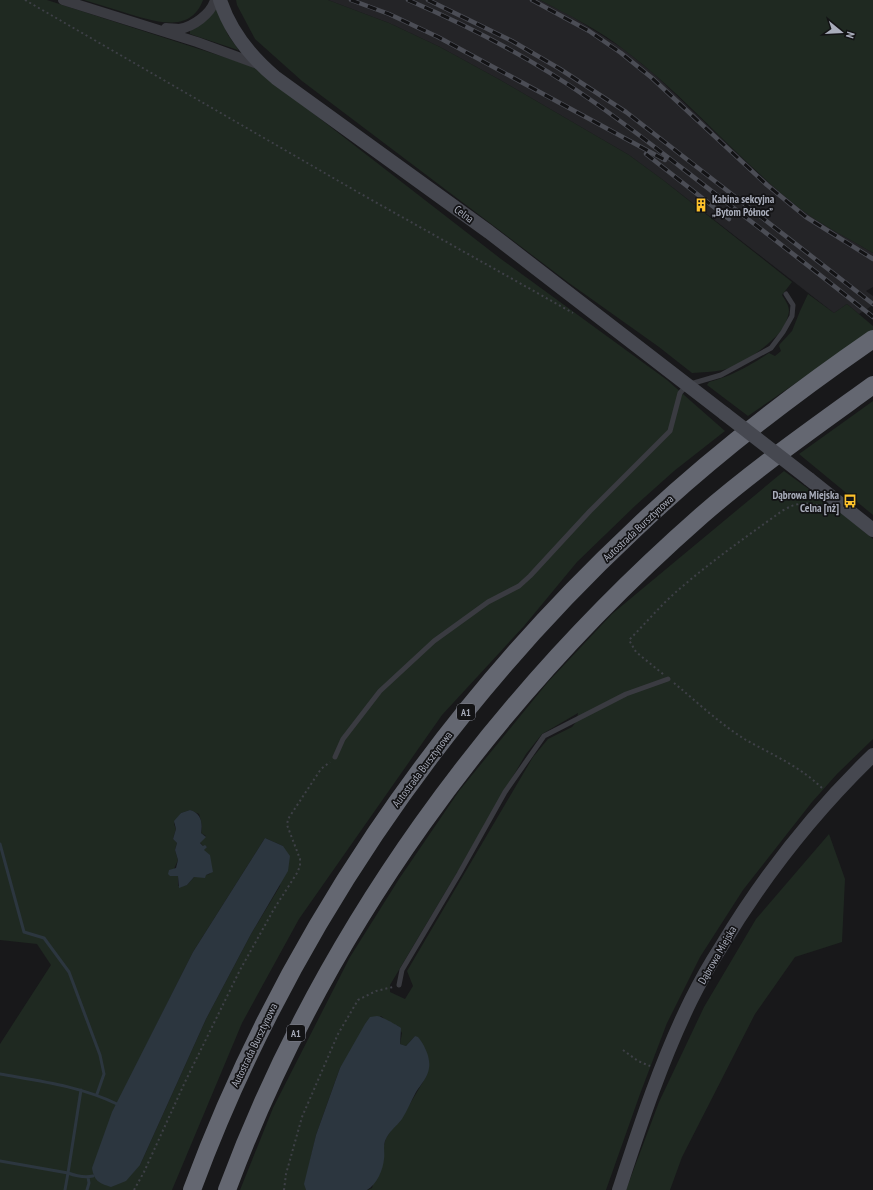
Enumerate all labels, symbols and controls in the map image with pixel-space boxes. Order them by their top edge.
north arrow [821,12,861,52]
text: N [843,30,858,40]
place label: Kabina sekcyjna „Bytom Północ” [712,192,775,219]
building icon: Kabina sekcyjna „Bytom Północ” [693,197,709,213]
street label: Celna [451,202,477,226]
place label: Dąbrowa Miejska Celna [nż] [772,488,839,516]
street label: Autostrada Bursztynowa [600,492,676,564]
bus stop icon: Dąbrowa Miejska Celna [nż] [842,493,858,509]
road number: A1 [457,704,475,720]
street label: Autostrada Bursztynowa [389,728,455,810]
street label: Dąbrowa Miejska [695,924,739,986]
street label: Autostrada Bursztynowa [228,1001,280,1089]
road number: A1 [287,1025,305,1041]

